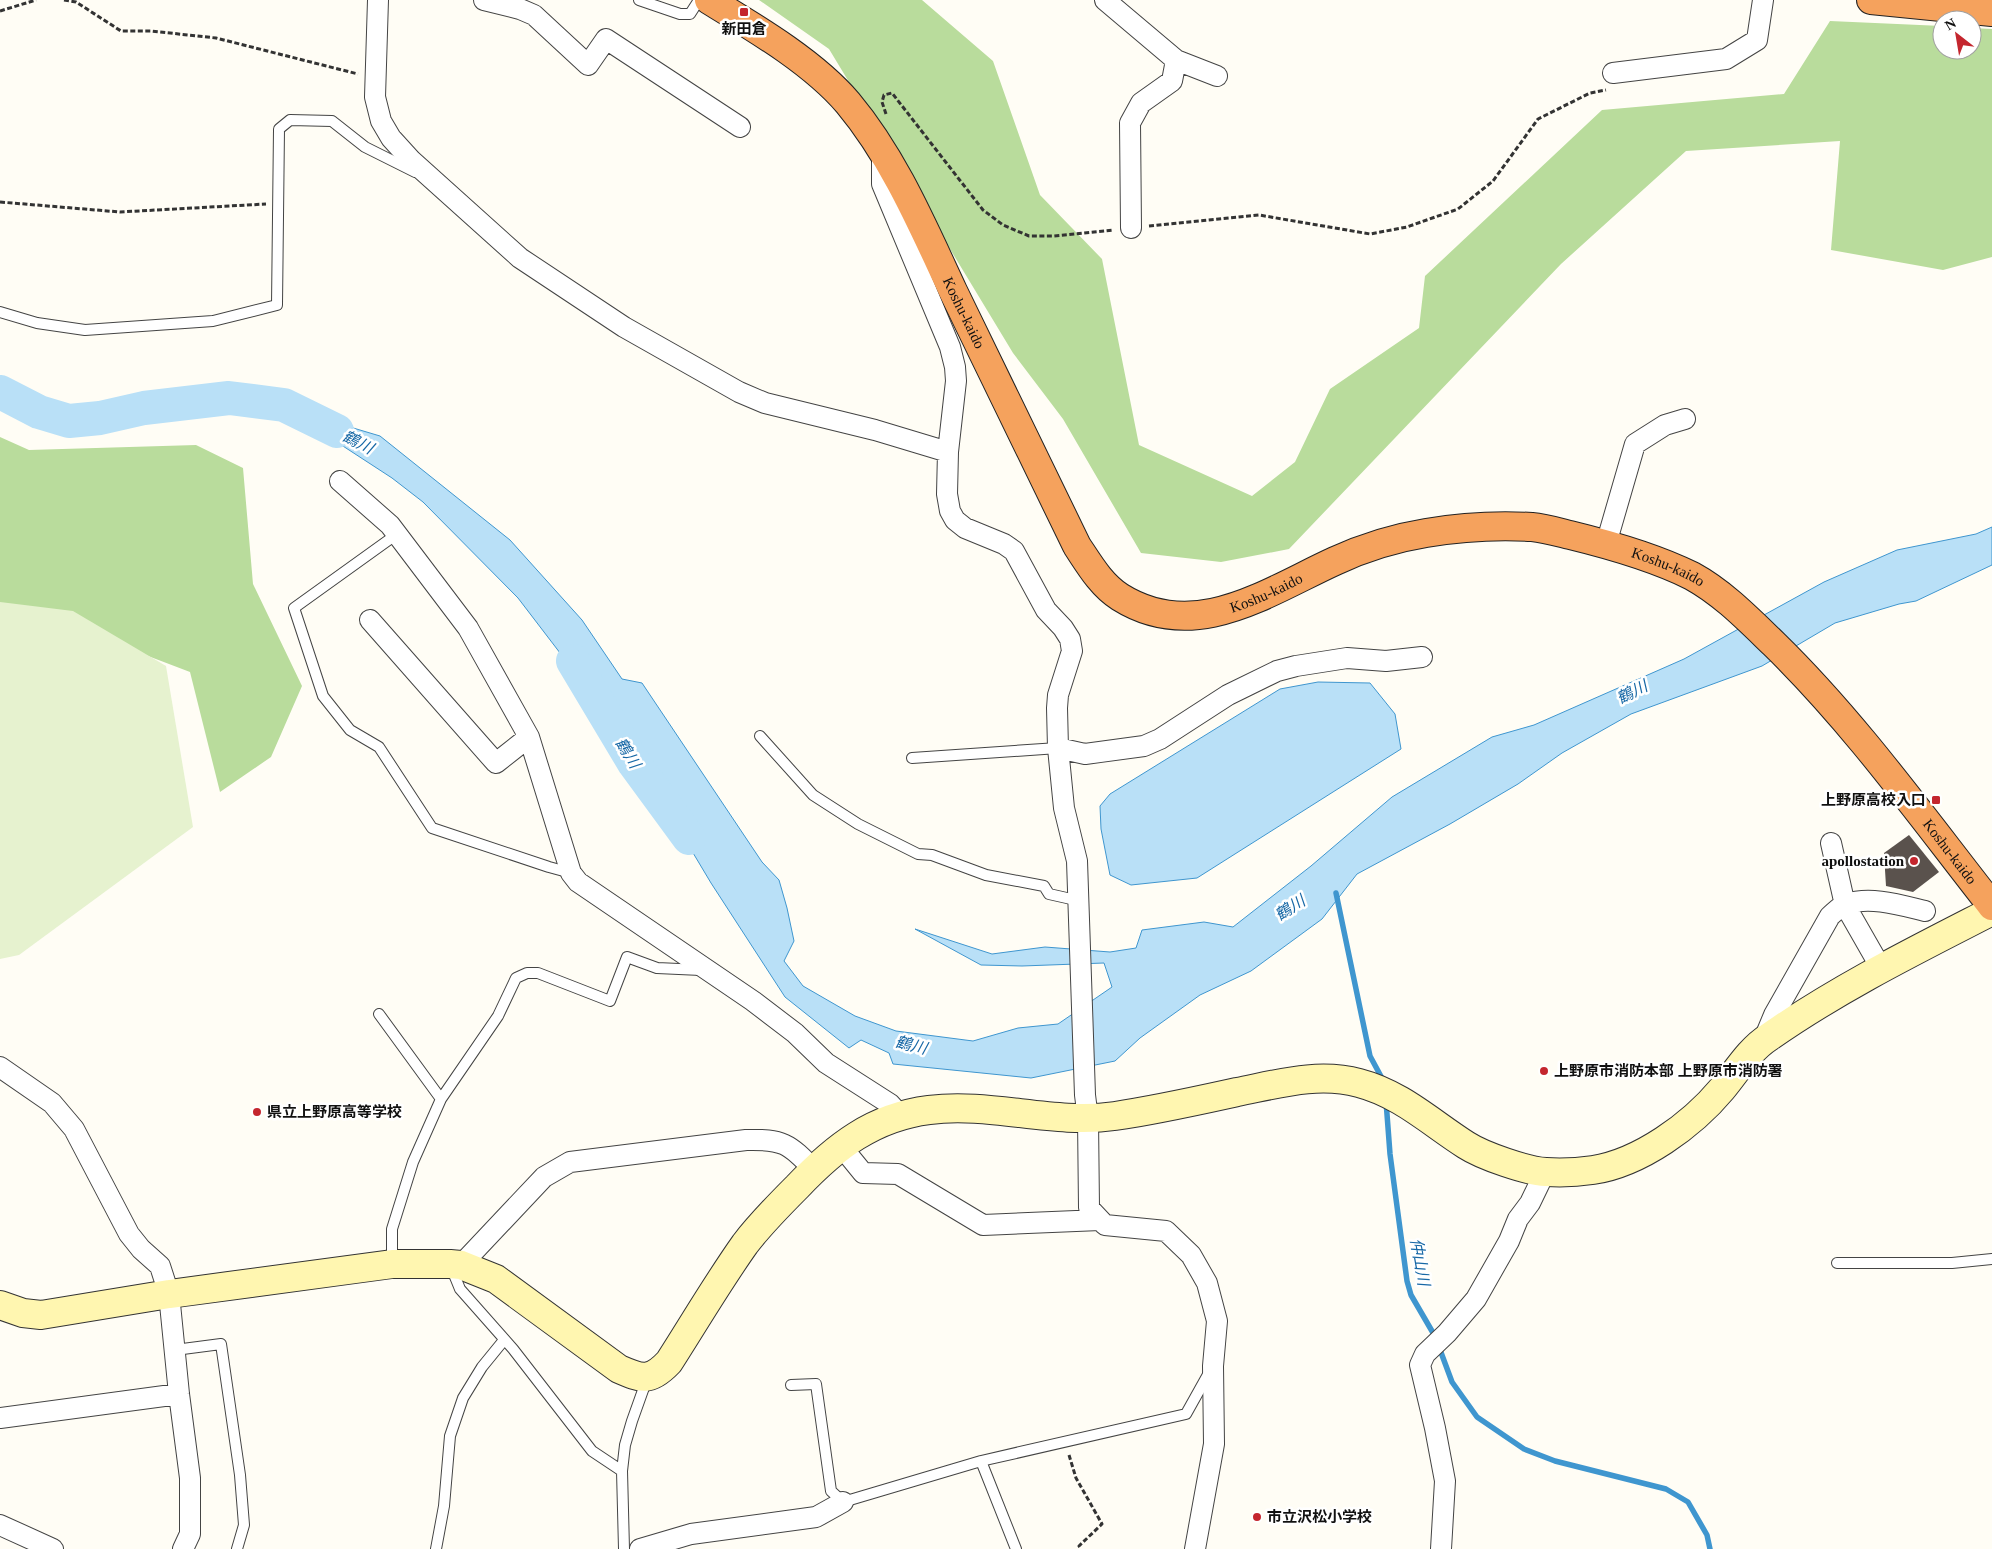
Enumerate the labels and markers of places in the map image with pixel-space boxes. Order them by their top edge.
marker: 新田倉 [738,6,750,18]
place label: 新田倉 [721,21,767,37]
place label: 上野原高校入口 [1821,792,1926,808]
marker: 上野原高校入口 [1930,794,1942,806]
place label: apollostation [1821,853,1905,869]
marker: apollostation [1908,855,1920,867]
place label: 上野原市消防本部 上野原市消防署 [1554,1063,1783,1079]
marker: 上野原市消防本部 上野原市消防署 [1538,1065,1550,1077]
place label: 県立上野原高等学校 [267,1104,402,1120]
marker: 県立上野原高等学校 [251,1106,263,1118]
place label: 市立沢松小学校 [1267,1509,1372,1525]
marker: 市立沢松小学校 [1251,1511,1263,1523]

